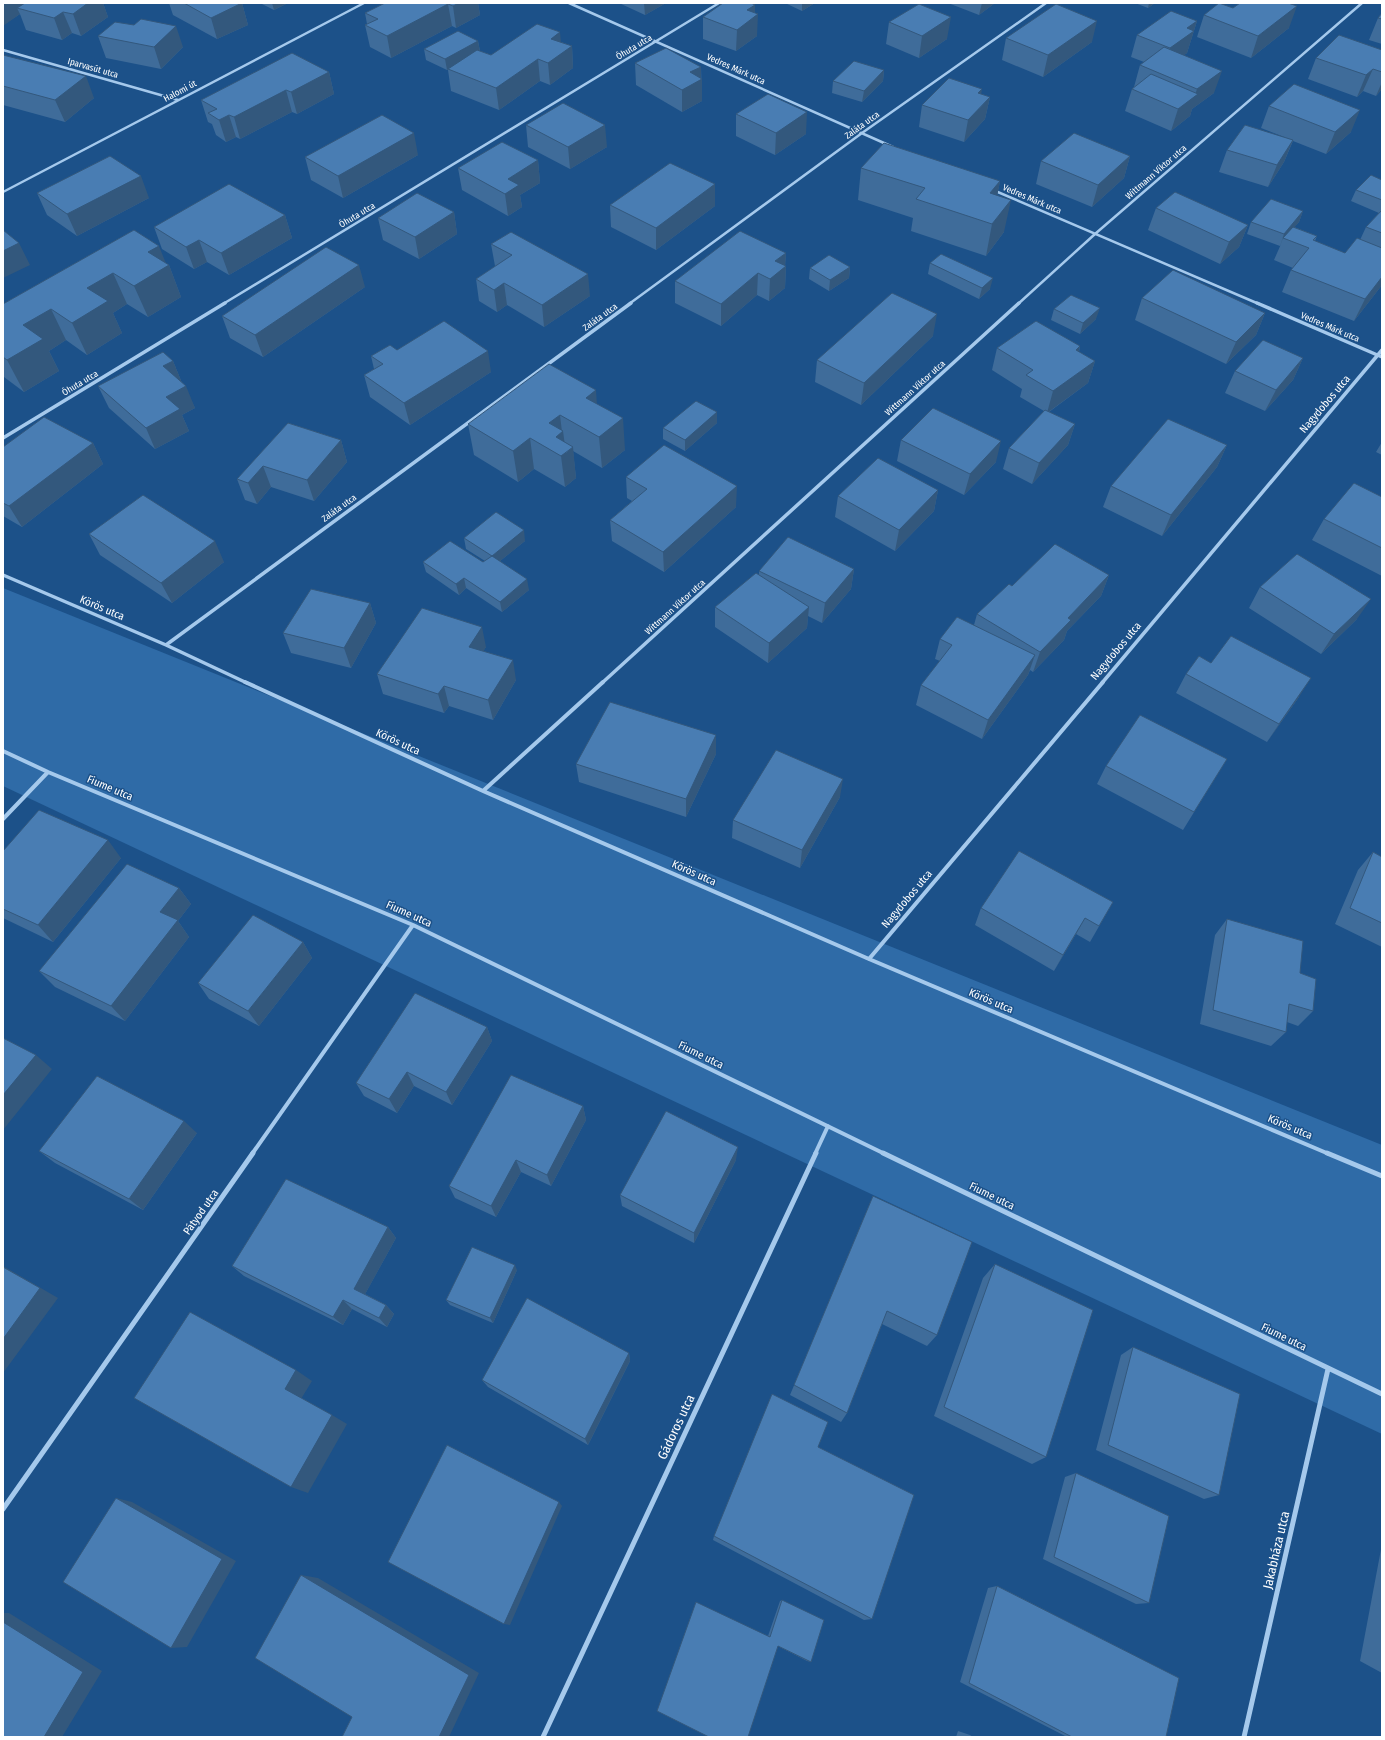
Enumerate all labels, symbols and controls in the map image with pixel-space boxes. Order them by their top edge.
street label: Óhuta utca [614,32,654,62]
street label: Vedres Márk utca [705,52,767,87]
street label: Iparvasút utca [67,56,120,80]
street label: Halomi út [162,78,198,104]
street label: Zaláta utca [843,109,882,141]
street label: Wittmann Viktor utca [1124,142,1189,201]
street label: Vedres Márk utca [1001,182,1063,216]
street label: Óhuta utca [337,200,377,230]
street label: Zaláta utca [581,301,620,333]
street label: Vedres Márk utca [1299,310,1361,344]
street label: Wittmann Viktor utca [883,358,948,418]
street label: Óhuta utca [60,368,100,398]
street label: Nagydobos utca [1297,372,1353,436]
street label: Zaláta utca [320,492,359,524]
street label: Wittmann Viktor utca [643,577,708,637]
street label: Körös utca [78,593,126,623]
street label: Nagydobos utca [1088,619,1144,683]
street label: Körös utca [374,726,422,758]
street label: Fiume utca [85,773,135,803]
street label: Körös utca [670,857,718,889]
street label: Nagydobos utca [879,867,935,931]
street label: Fiume utca [384,898,434,930]
street label: Körös utca [967,986,1015,1016]
street label: Fiume utca [676,1038,726,1072]
street label: Körös utca [1266,1112,1314,1142]
street label: Fiume utca [967,1179,1017,1213]
street label: Pátyod utca [181,1187,221,1237]
street label: Fiume utca [1259,1320,1309,1354]
street label: Gádoros utca [654,1392,698,1462]
street label: Jakabháza utca [1260,1510,1292,1590]

